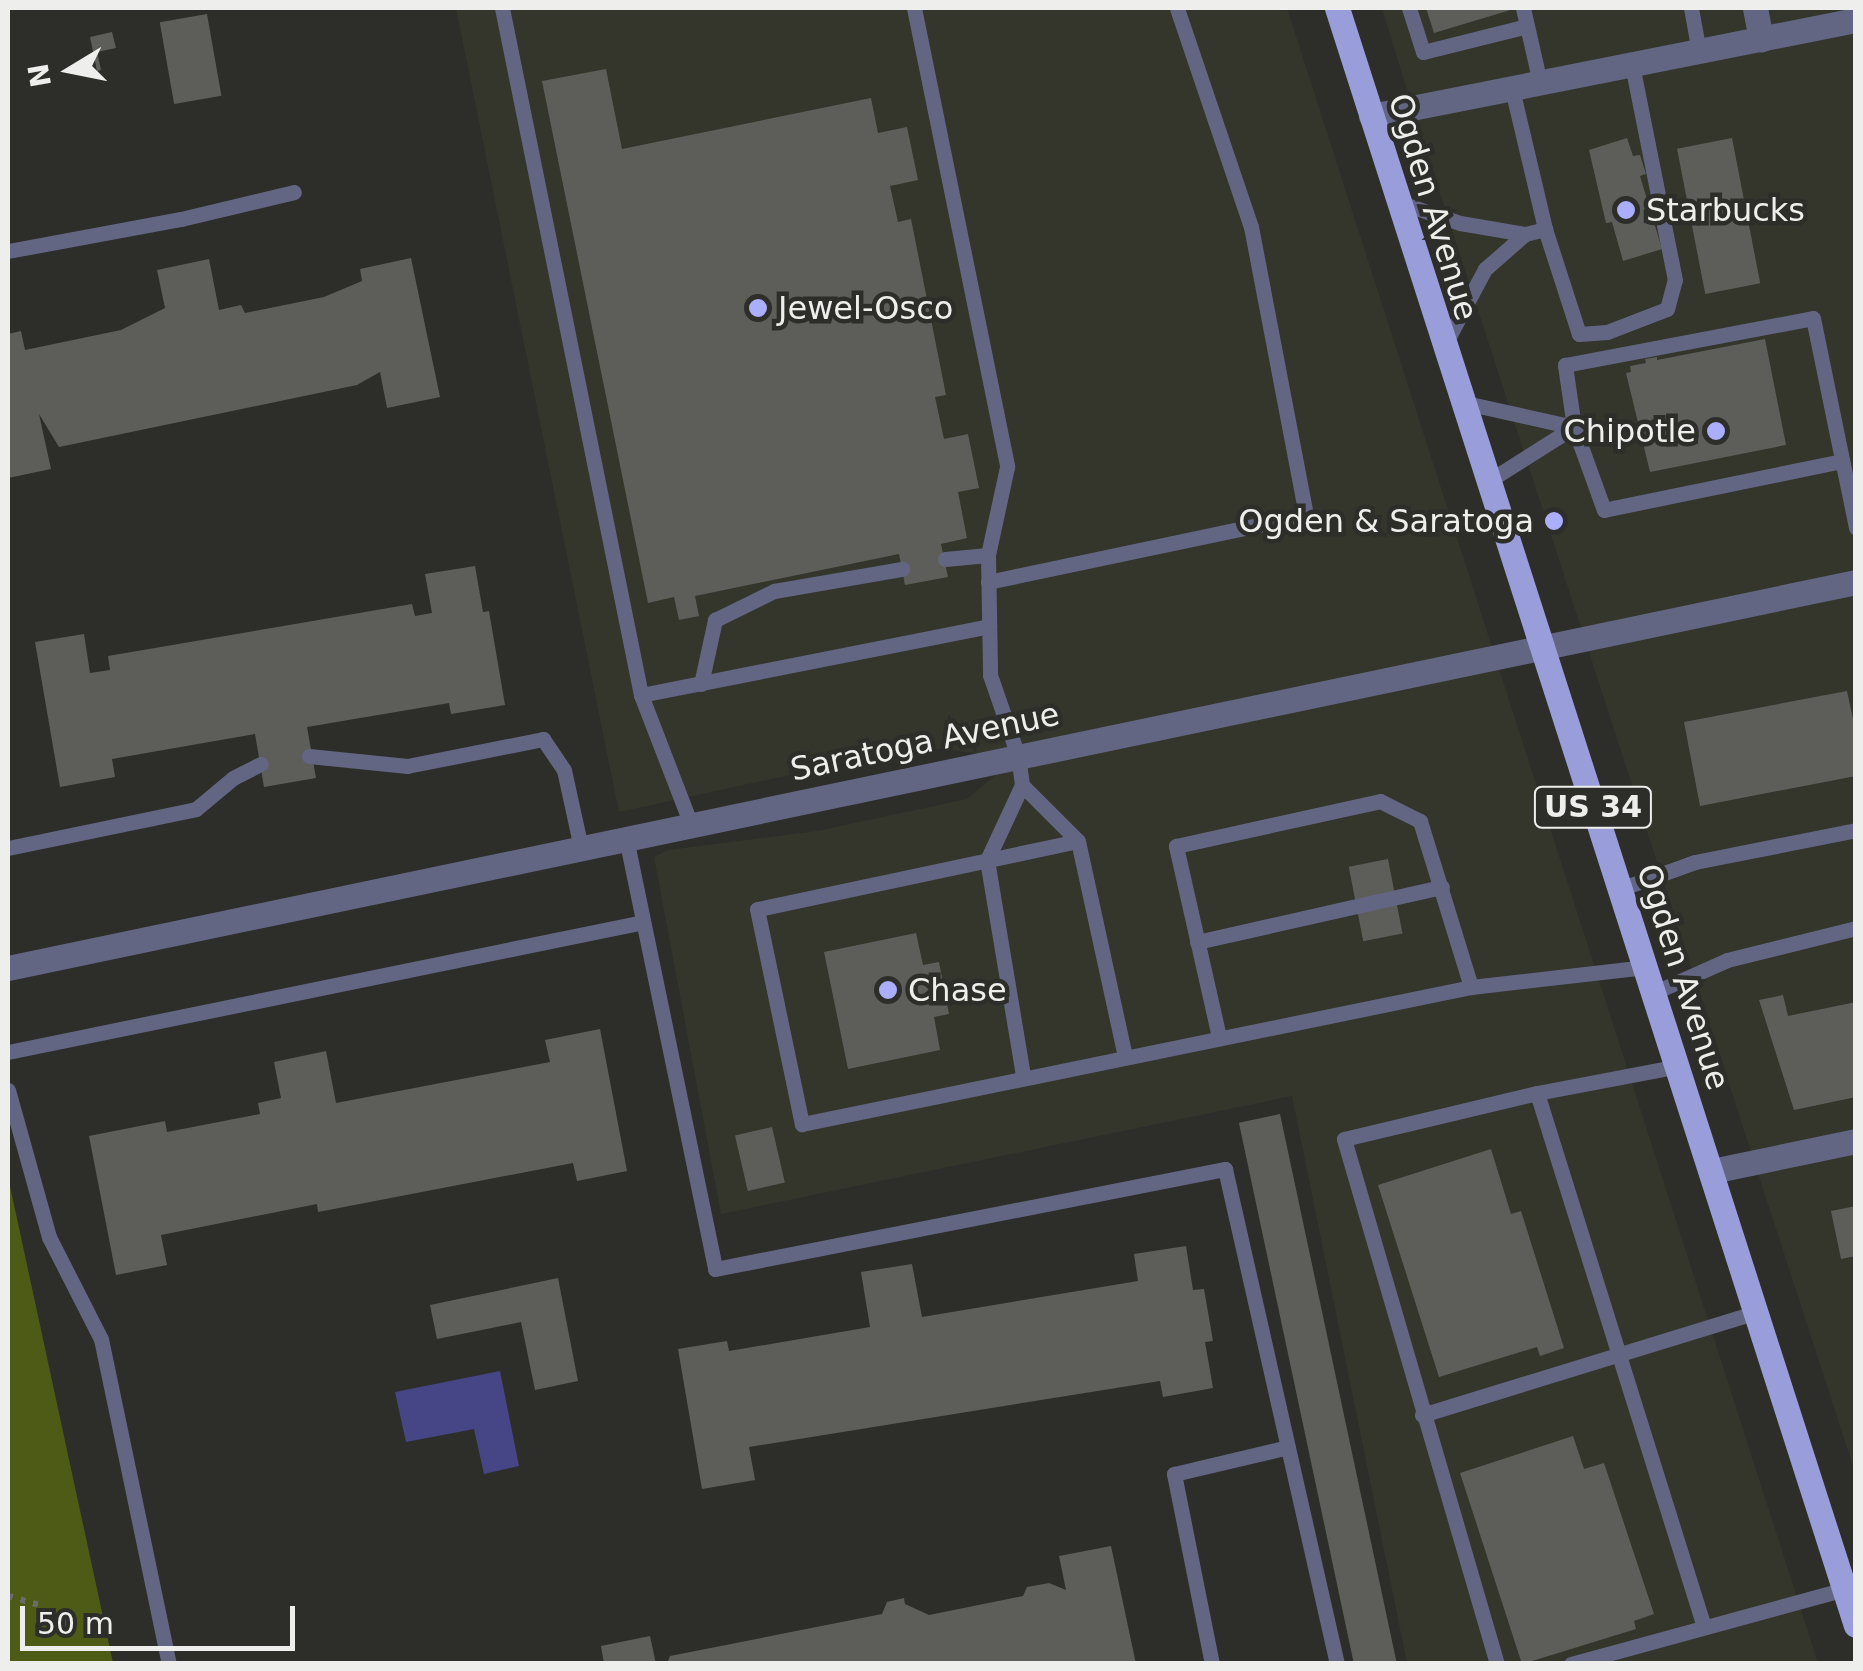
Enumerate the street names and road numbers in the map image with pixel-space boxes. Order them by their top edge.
street label: Ogden Avenue [1380,89,1486,325]
street label: Saratoga Avenue [787,695,1063,789]
road number: US 34 [1533,782,1653,832]
street label: Ogden Avenue [1628,859,1738,1095]

